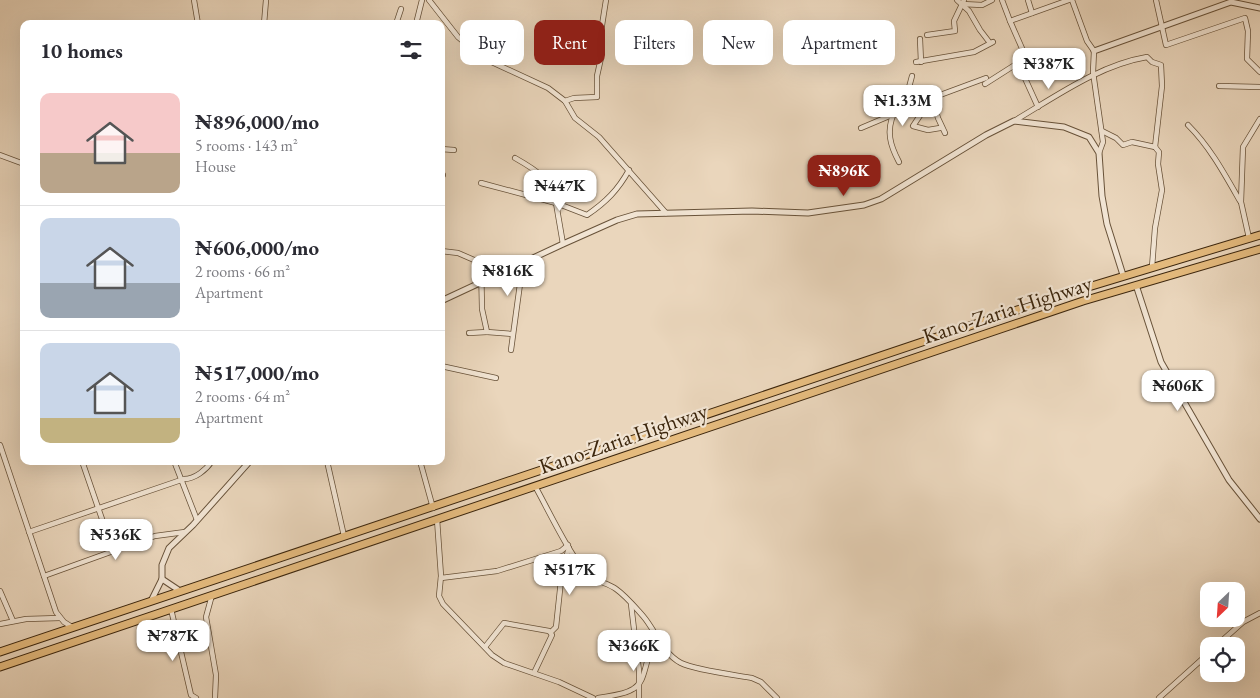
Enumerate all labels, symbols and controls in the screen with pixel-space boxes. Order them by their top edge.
chip: Buy [460,20,524,65]
chip: Rent [534,20,605,65]
chip: Filters [615,20,693,65]
chip: New [703,20,773,65]
chip: Apartment [783,20,895,65]
icon: filters [397,36,425,64]
text: 10 homes [40,37,123,64]
pin: ₦387K [1014,48,1084,90]
text: ₦387K [1024,53,1074,74]
pin: ₦1.33M [862,84,944,127]
text: ₦1.33M [874,90,932,111]
text: ₦896,000/mo [195,108,319,135]
icon: home [80,113,140,173]
text: 5 rooms · 143 m² [195,135,298,156]
pin: ₦896K [809,154,879,197]
text: House [195,156,236,177]
text: ₦896K [819,160,869,181]
pin: ₦447K [525,170,595,212]
text: ₦447K [535,175,585,196]
text: ₦606,000/mo [195,234,319,261]
icon: home [80,238,140,298]
pin: ₦816K [473,254,543,297]
text: ₦816K [483,260,533,281]
text: 2 rooms · 66 m² [195,261,290,282]
street label: Kano-Zaria Highway [919,268,1096,351]
text: Apartment [195,282,263,303]
text: ₦517,000/mo [195,359,319,386]
icon: home [80,363,140,423]
pin: ₦606K [1143,370,1213,412]
text: ₦606K [1153,375,1203,396]
text: 2 rooms · 64 m² [195,386,290,407]
street label: Kano-Zaria Highway [535,396,712,481]
text: Apartment [195,407,263,428]
pin: ₦536K [81,518,151,561]
text: ₦536K [91,524,141,545]
pin: ₦517K [535,554,605,596]
text: ₦517K [545,559,595,580]
north arrow [1200,582,1245,628]
map controls [1200,582,1245,682]
pin: ₦787K [138,620,208,662]
text: ₦787K [148,625,198,646]
pin: ₦366K [599,630,669,672]
text: ₦366K [609,635,659,656]
button: locate [1200,637,1245,682]

